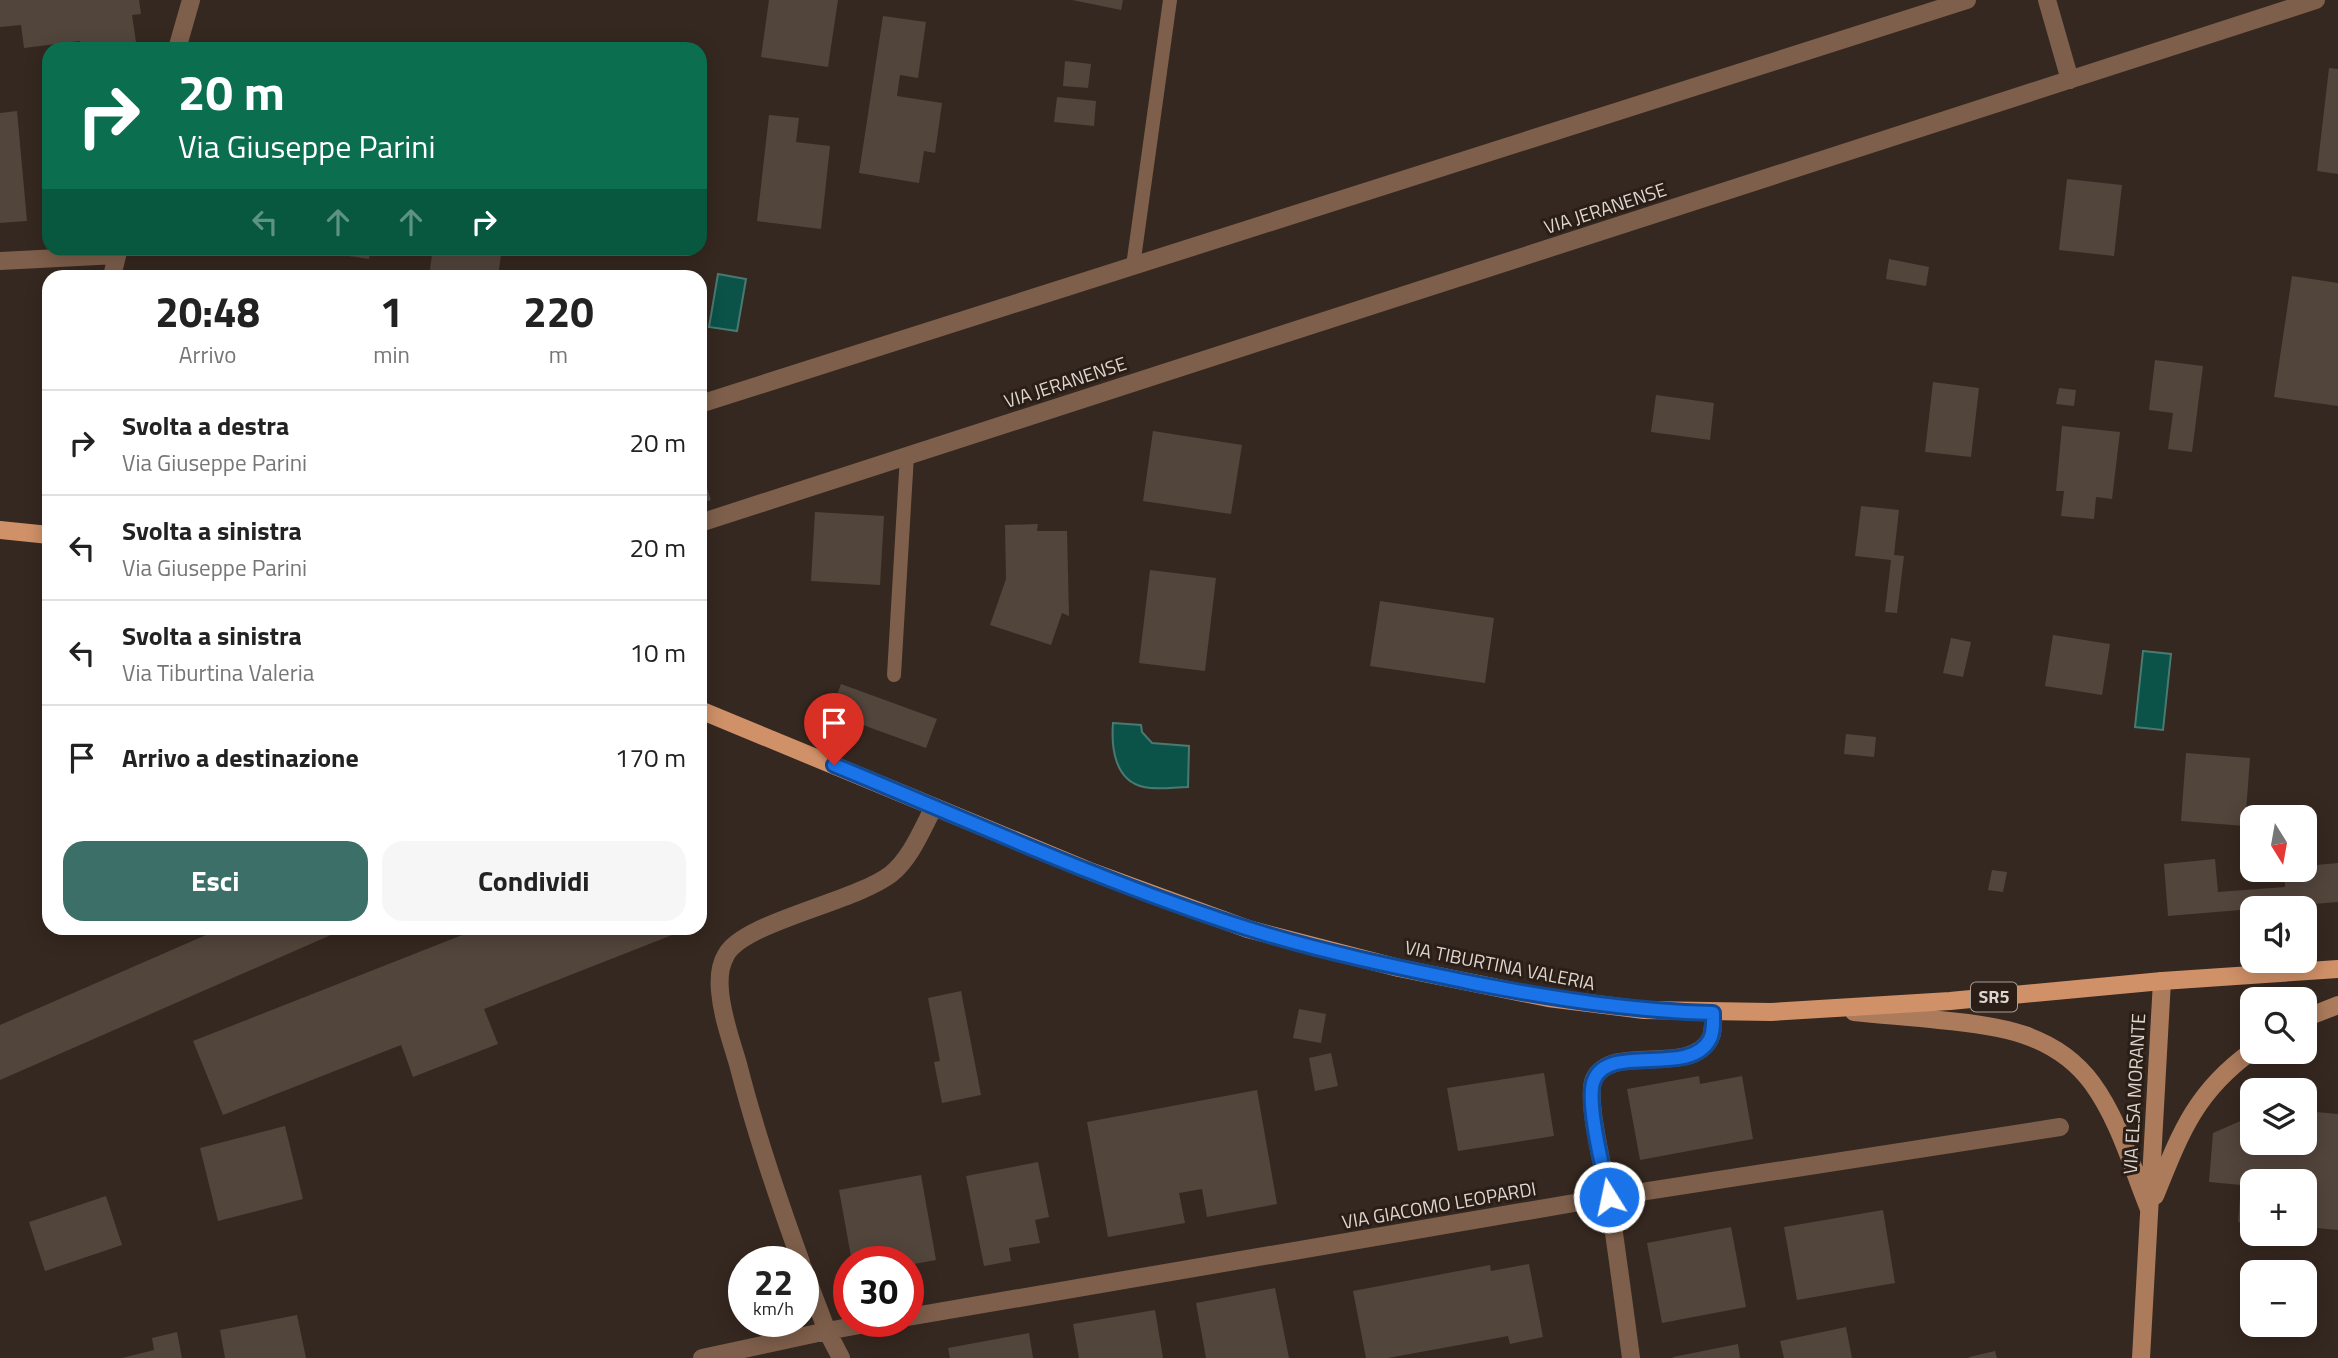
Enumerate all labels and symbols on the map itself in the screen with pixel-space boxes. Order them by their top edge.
street label: VIA JERANENSE [1540,174,1670,241]
street label: VIA JERANENSE [1000,348,1130,415]
pin [804,693,864,765]
north arrow [2240,805,2317,882]
street label: VIA TIBURTINA VALERIA [1402,932,1598,997]
road number: SR5 [1971,982,2017,1012]
street label: VIA ELSA MORANTE [2115,1013,2152,1175]
position arrow [1572,1160,1646,1234]
street label: VIA GIACOMO LEOPARDI [1340,1173,1538,1236]
speed limit sign: 30 [833,1246,924,1337]

